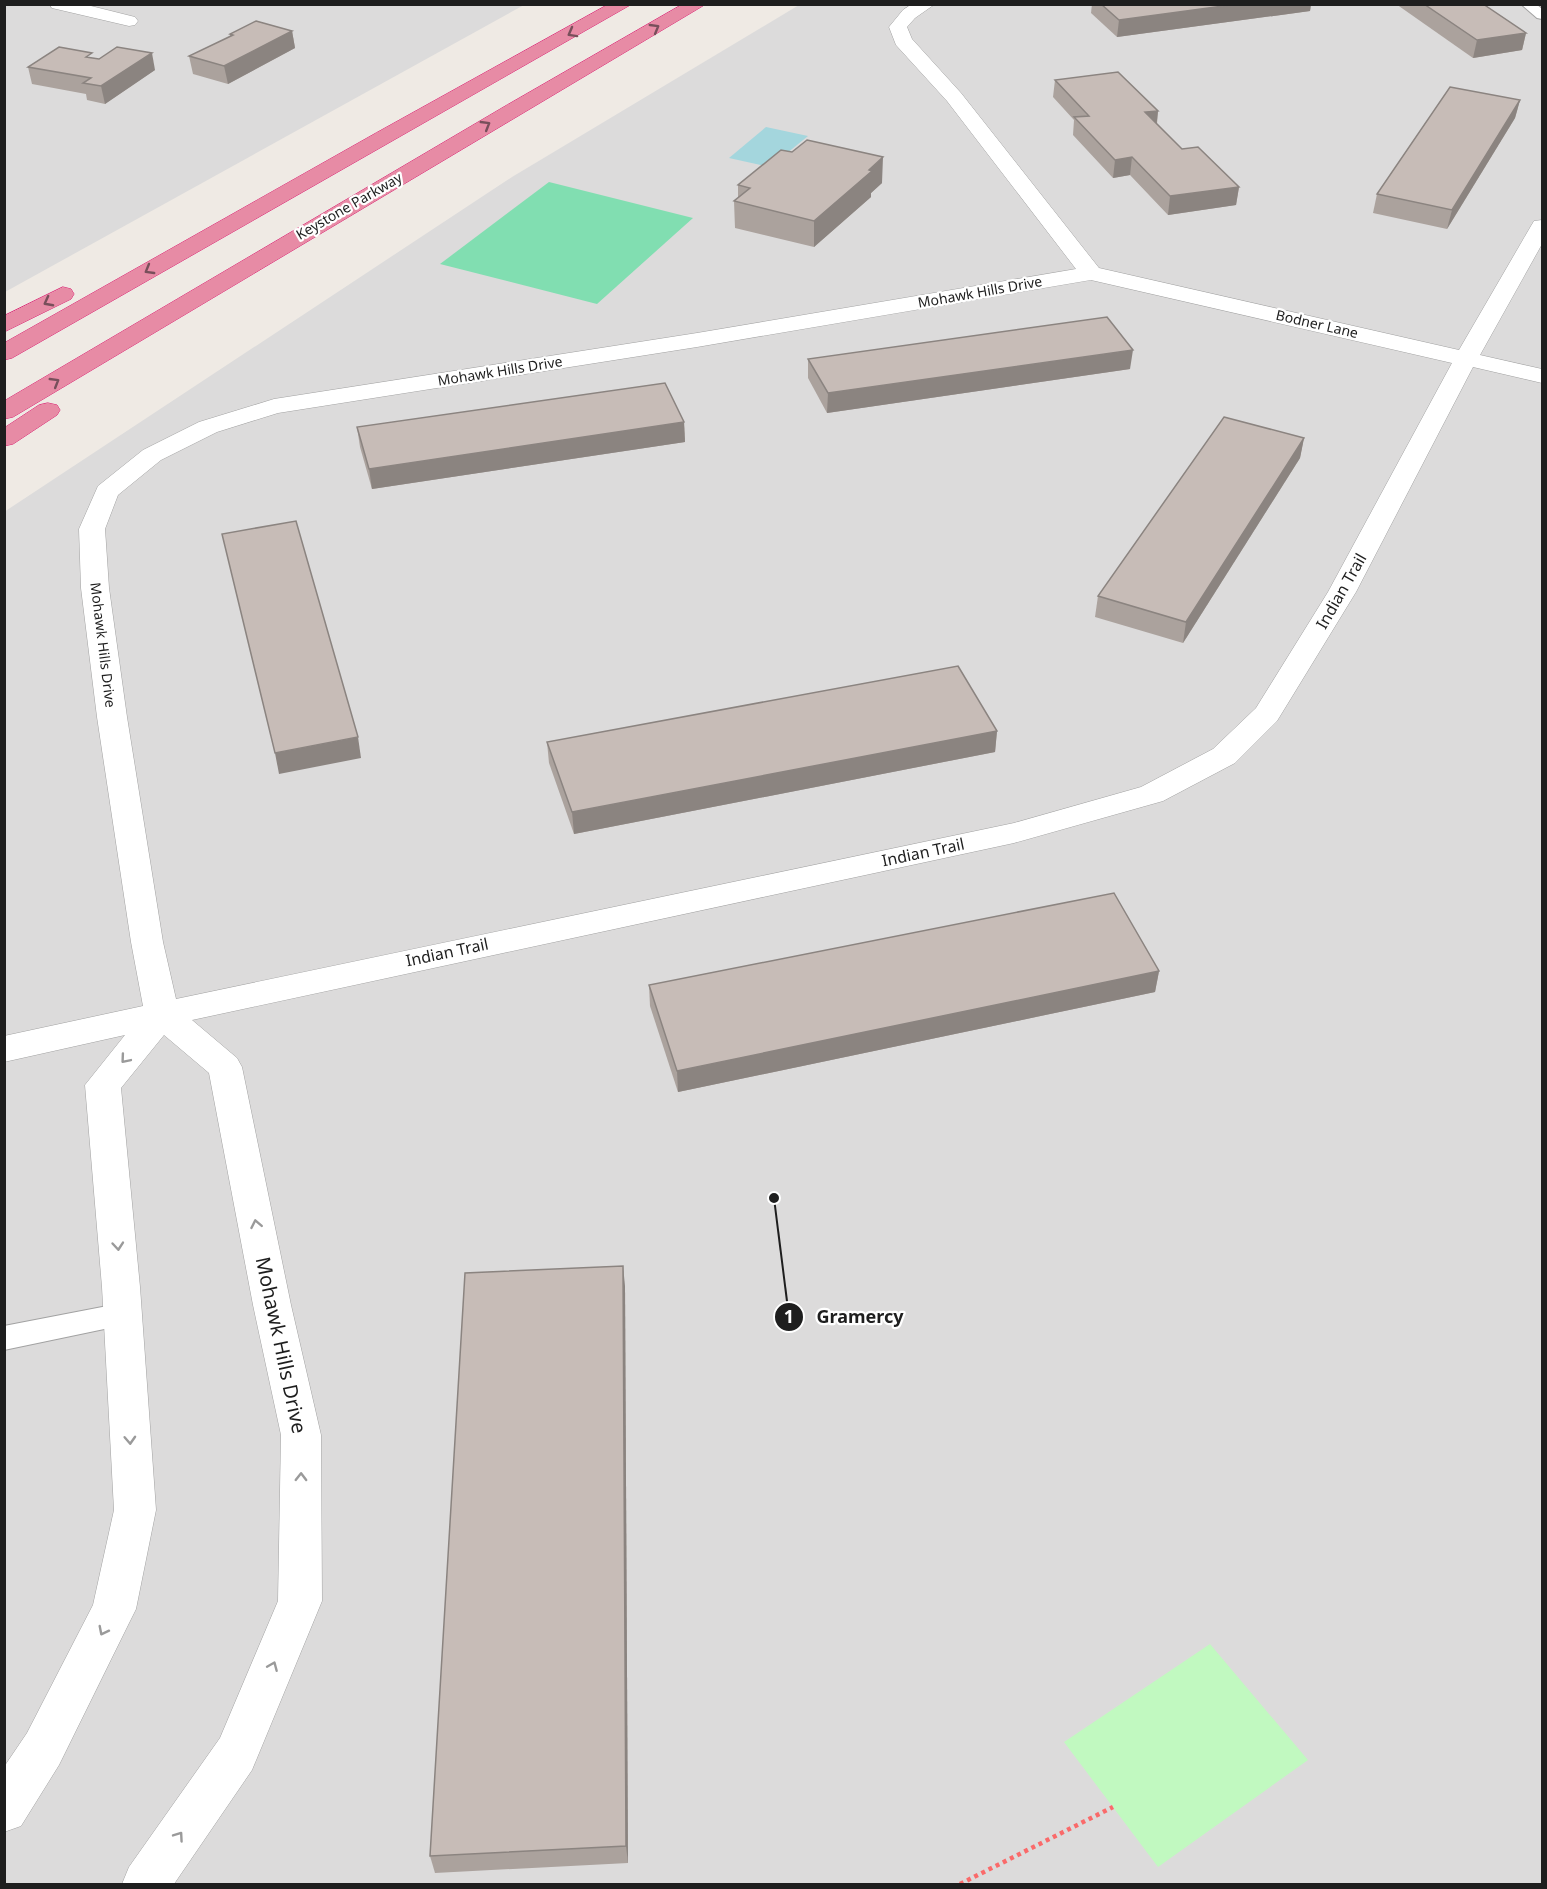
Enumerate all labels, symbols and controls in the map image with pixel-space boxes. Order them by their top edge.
one-way arrow [649,24,660,35]
one-way arrow [568,26,578,37]
one-way arrow [480,121,490,133]
street label: Keystone Parkway [292,167,406,244]
one-way arrow [145,263,155,274]
street label: Mohawk Hills Drive [916,271,1044,312]
one-way arrow [43,295,54,307]
street label: Bodner Lane [1274,305,1360,342]
street label: Mohawk Hills Drive [436,351,564,390]
one-way arrow [48,378,59,389]
street label: Indian Trail [1310,549,1372,633]
street label: Mohawk Hills Drive [86,581,121,709]
street label: Indian Trail [880,833,966,871]
street label: Indian Trail [404,933,490,971]
one-way arrow [121,1052,132,1063]
one-way arrow [250,1219,263,1229]
one-way arrow [111,1241,124,1250]
street label: Mohawk Hills Drive [250,1254,313,1436]
callout: Gramercy [774,1299,915,1335]
text: 1 [784,1304,794,1328]
text: Gramercy [816,1304,904,1328]
one-way arrow [124,1436,137,1445]
one-way arrow [295,1472,307,1481]
one-way arrow [99,1624,111,1635]
one-way arrow [265,1662,277,1673]
one-way arrow [172,1832,183,1843]

